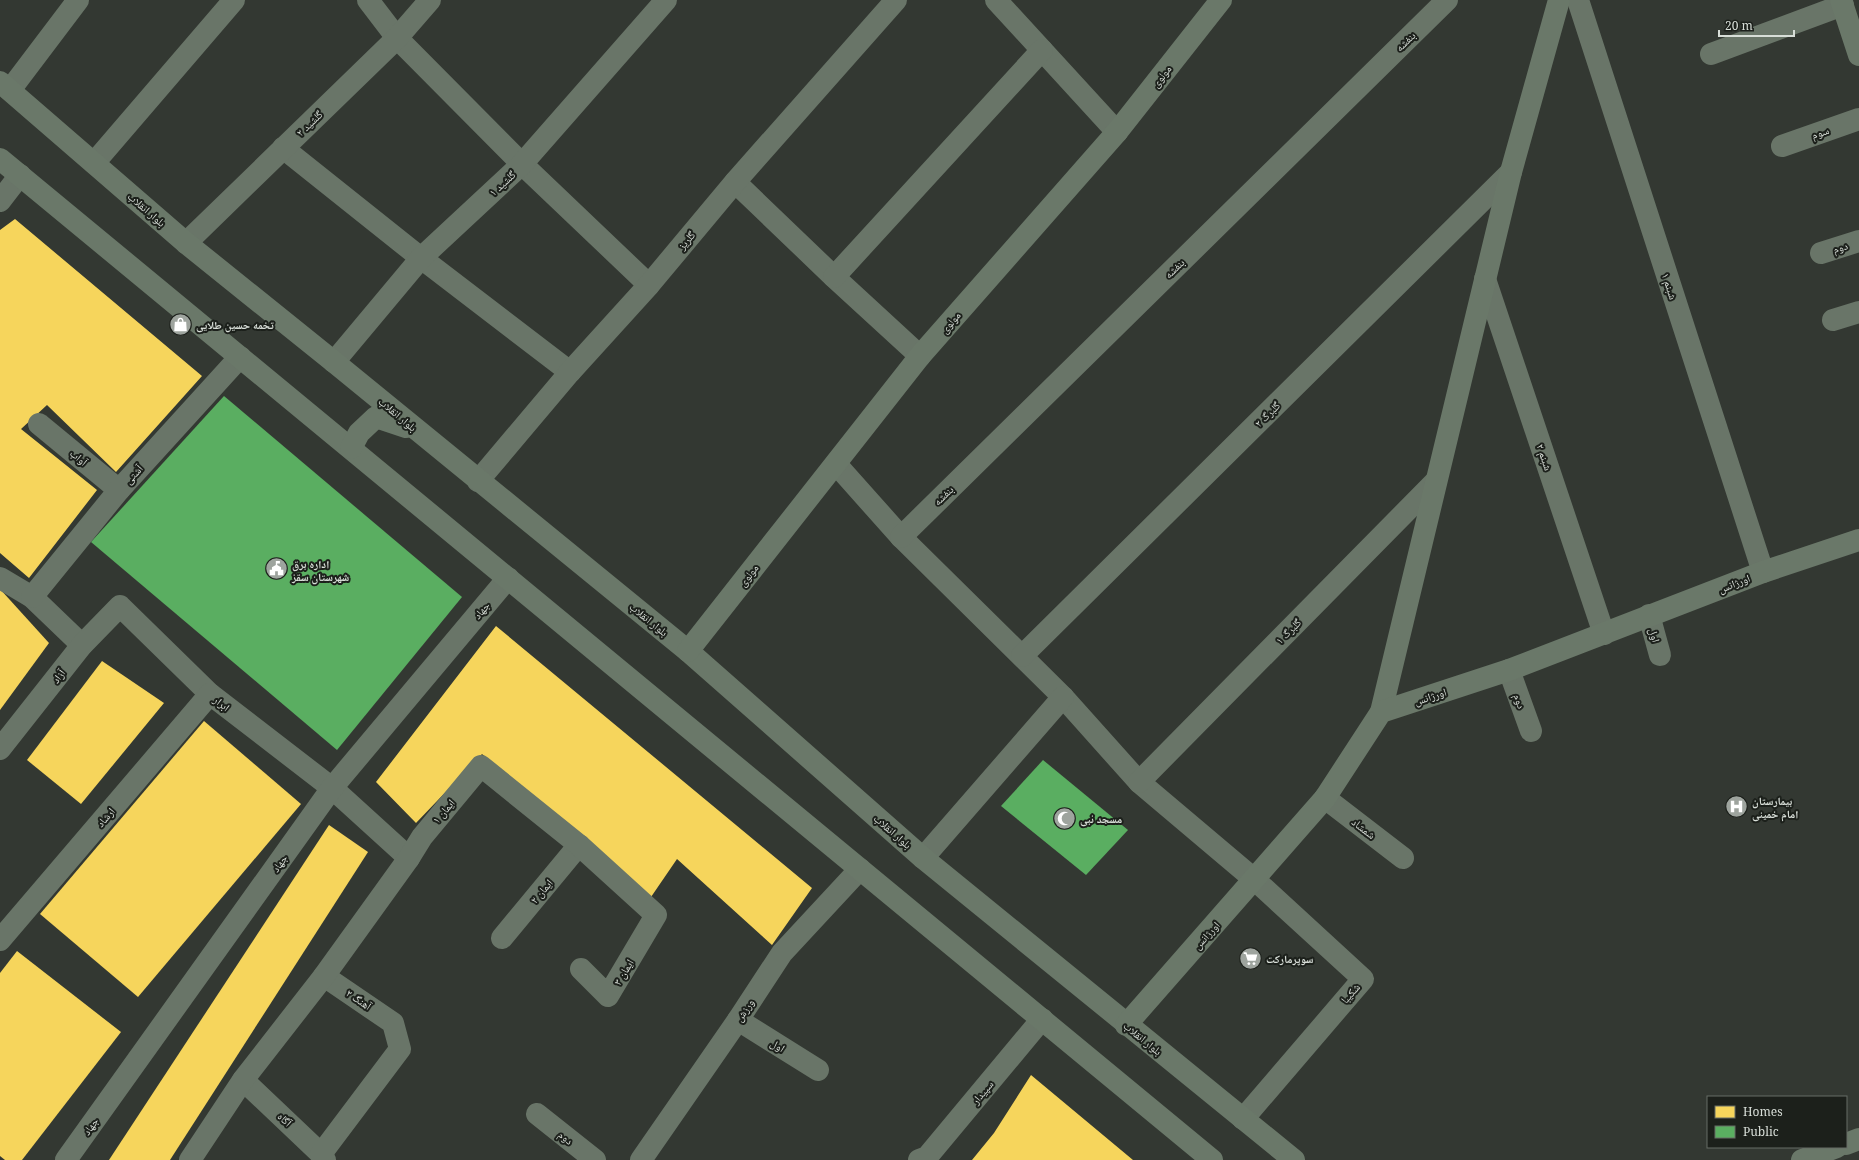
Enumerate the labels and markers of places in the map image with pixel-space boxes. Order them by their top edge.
shop icon: تخمه حسین طلایی [167,311,193,337]
place label: تخمه حسین طلایی [196,317,274,333]
public building icon: اداره برق شهرستان سقز [263,556,289,582]
place label: اداره برق شهرستان سقز [291,556,350,585]
hospital icon: بیمارستان امام خمینی [1724,793,1750,819]
place label: بیمارستان امام خمینی [1752,793,1798,822]
mosque icon: مسجد نبی [1052,805,1078,831]
place label: مسجد نبی [1080,811,1122,827]
supermarket icon: سوپرمارکت [1238,945,1264,971]
place label: سوپرمارکت [1266,951,1314,966]

